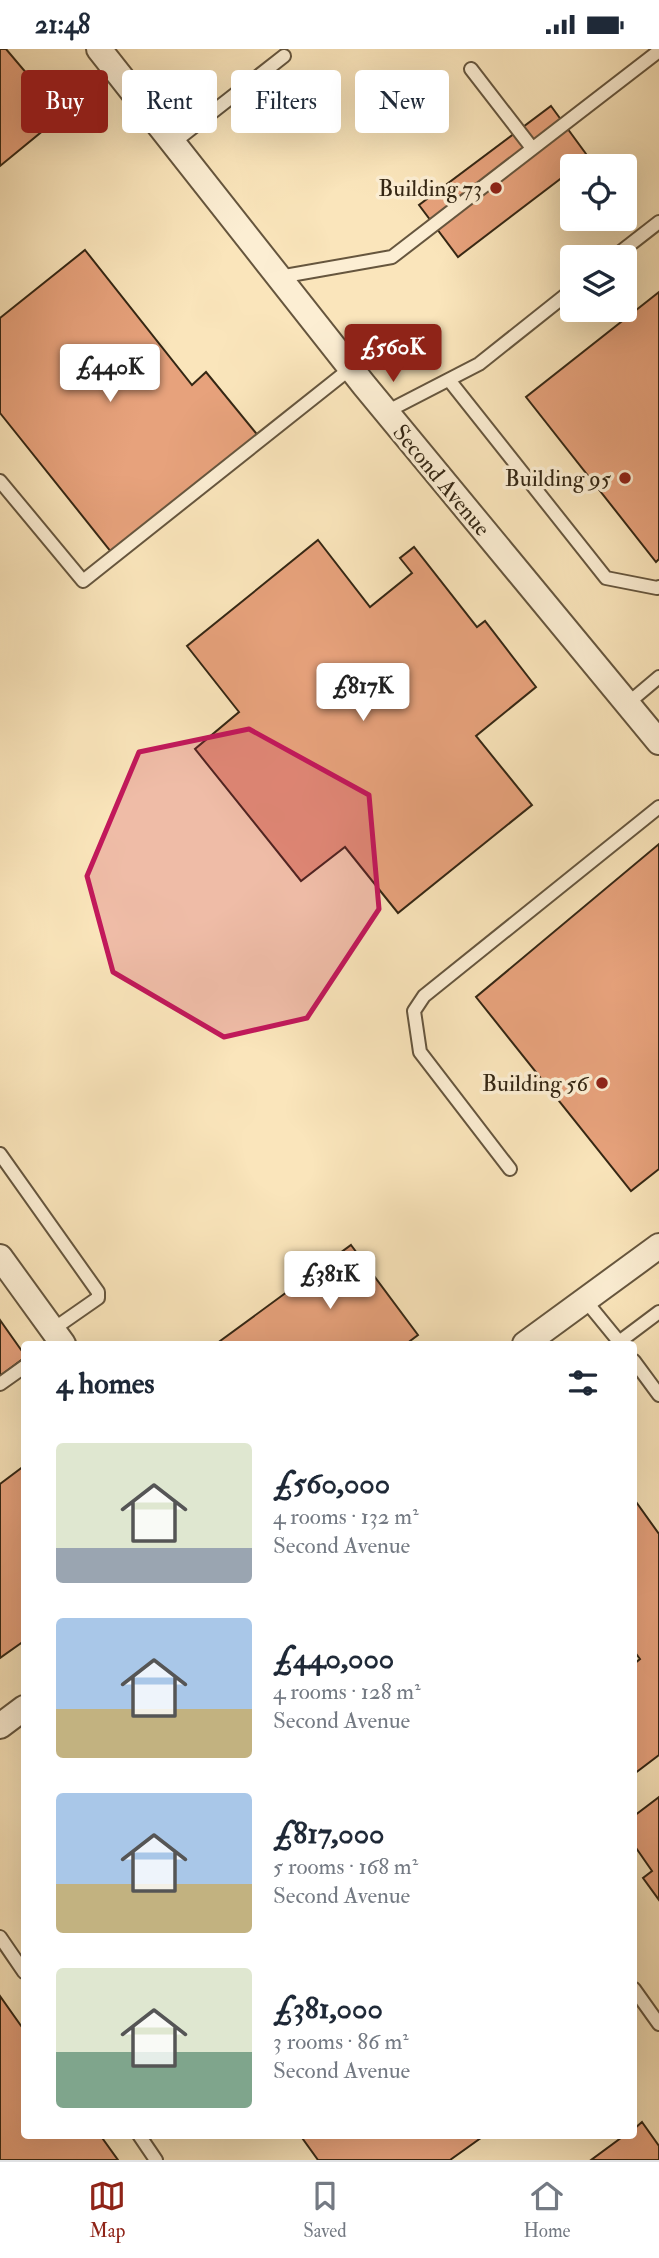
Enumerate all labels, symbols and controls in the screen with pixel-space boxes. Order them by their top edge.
text: 21:48 [35,9,90,41]
chip: Buy [21,70,108,133]
chip: Rent [122,70,217,133]
chip: Filters [231,70,341,133]
chip: New [355,70,449,133]
map controls [560,154,637,322]
button: locate [560,154,637,231]
place label: Building 73 [378,174,482,203]
marker: Building 73 [488,180,504,196]
button: layers [560,245,637,322]
pin: £560K [344,325,442,384]
text: £560K [361,332,425,361]
pin: £440K [61,345,159,404]
text: £440K [76,352,144,381]
street label: Second Avenue [386,418,497,542]
place label: Building 95 [505,464,611,493]
marker: Building 95 [617,470,633,486]
pin: £817K [314,663,412,723]
text: £817K [332,671,394,700]
place label: Building 56 [482,1069,589,1098]
marker: Building 56 [594,1075,610,1091]
pin: £381K [281,1251,379,1311]
text: £381K [300,1259,360,1288]
icon: filters [564,1364,602,1402]
text: 4 homes [56,1365,155,1402]
text: £560,000 [273,1465,390,1502]
icon: home [112,1471,196,1555]
text: 4 rooms · 132 m² [273,1502,419,1531]
text: Second Avenue [273,1531,410,1560]
text: £440,000 [273,1640,394,1677]
icon: home [112,1646,196,1730]
text: 4 rooms · 128 m² [273,1677,421,1706]
text: Second Avenue [273,1706,410,1735]
text: £817,000 [273,1815,384,1852]
icon: home [112,1821,196,1905]
text: 5 rooms · 168 m² [273,1852,418,1881]
text: Second Avenue [273,1881,410,1910]
text: £381,000 [273,1990,383,2027]
icon: home [112,1996,196,2080]
text: 3 rooms · 86 m² [273,2027,409,2056]
text: Second Avenue [273,2056,410,2085]
tab: Map [88,2177,126,2243]
tab: Saved [303,2177,347,2243]
tab: Home [523,2177,571,2243]

